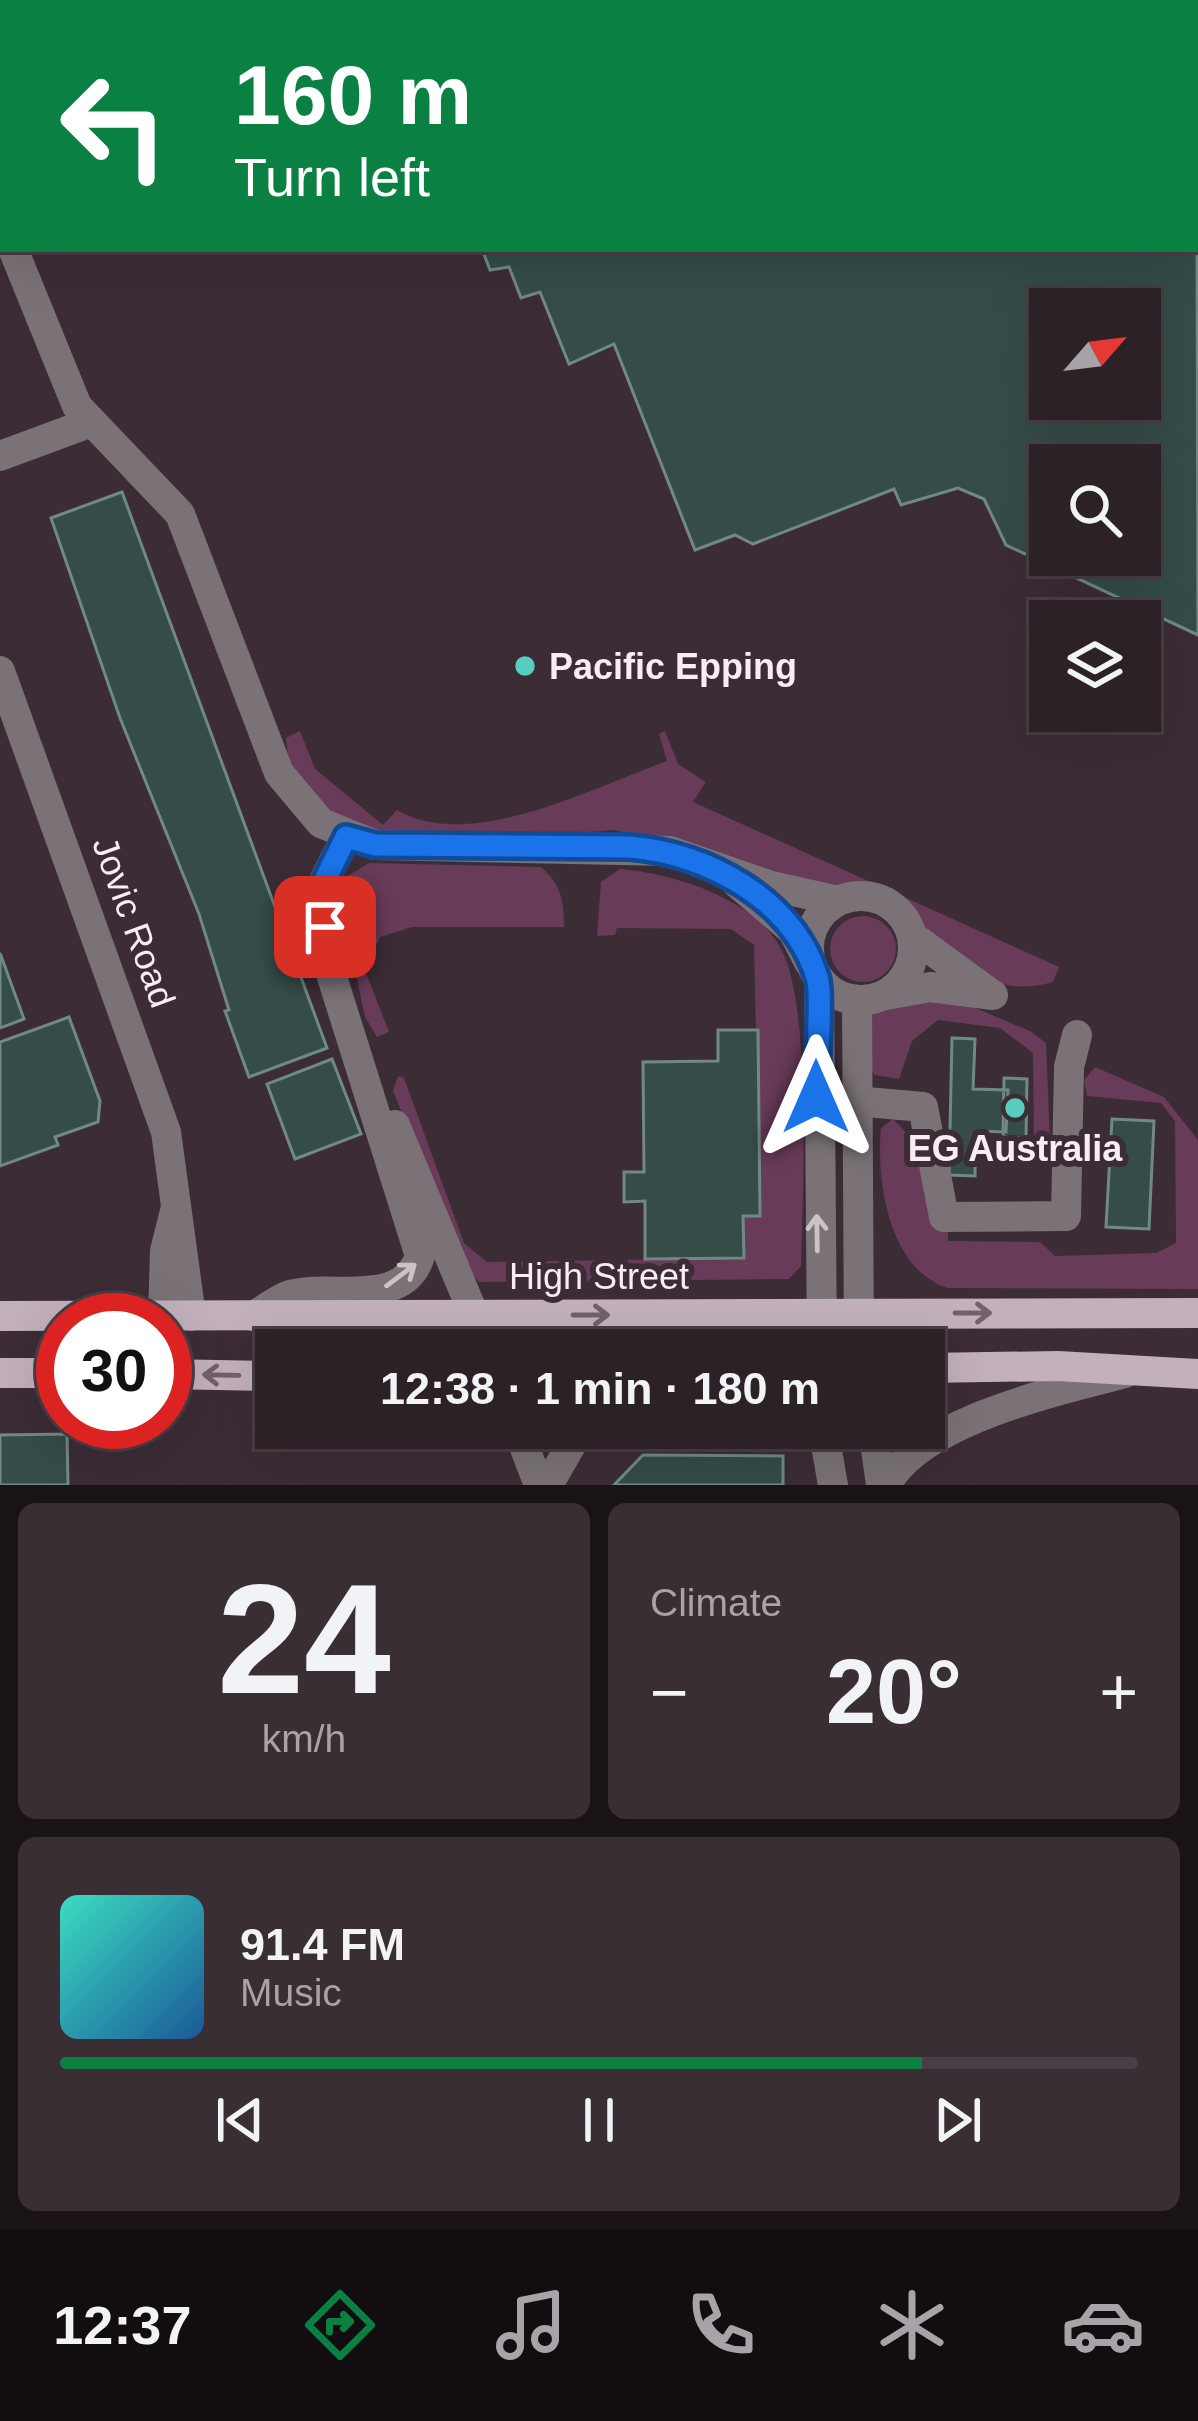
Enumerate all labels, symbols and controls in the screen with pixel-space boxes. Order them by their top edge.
icon: left [36,48,192,204]
text: 160 m [234,48,472,142]
text: Turn left [234,147,430,207]
north arrow [1029,288,1161,420]
map controls [1029,288,1161,732]
button: search [1029,444,1161,576]
button: layers [1029,600,1161,732]
place label: Pacific Epping [549,646,797,687]
marker: Pacific Epping [512,653,538,679]
street label: Jovic Road [84,831,184,1013]
pin [274,876,376,978]
icon: arrive [292,894,358,960]
position arrow [753,1034,879,1160]
marker: EG Australia [1002,1095,1028,1121]
place label: EG Australia [908,1128,1123,1169]
one-way arrow [806,1214,828,1253]
street label: High Street [509,1256,689,1297]
one-way arrow [384,1263,417,1288]
speed limit sign: 30 [36,1293,192,1449]
one-way arrow [953,1302,992,1324]
one-way arrow [571,1304,610,1326]
text: 12:38 · 1 min · 180 m [380,1363,820,1414]
one-way arrow [202,1364,241,1386]
text: 24 [217,1552,391,1726]
text: Climate [650,1581,782,1624]
text: 20° [826,1642,962,1742]
text: − [650,1655,689,1729]
text: + [1099,1655,1138,1729]
text: km/h [262,1717,346,1760]
text: 91.4 FM [240,1919,405,1970]
text: Music [240,1971,342,2014]
icon: previous [207,2087,273,2153]
icon: pause [566,2087,632,2153]
icon: next [925,2087,991,2153]
icon: directions [298,2283,382,2367]
icon: music [489,2283,573,2367]
icon: phone [679,2283,763,2367]
icon: climate [870,2283,954,2367]
icon: car [1061,2283,1145,2367]
text: 12:37 [53,2295,191,2355]

